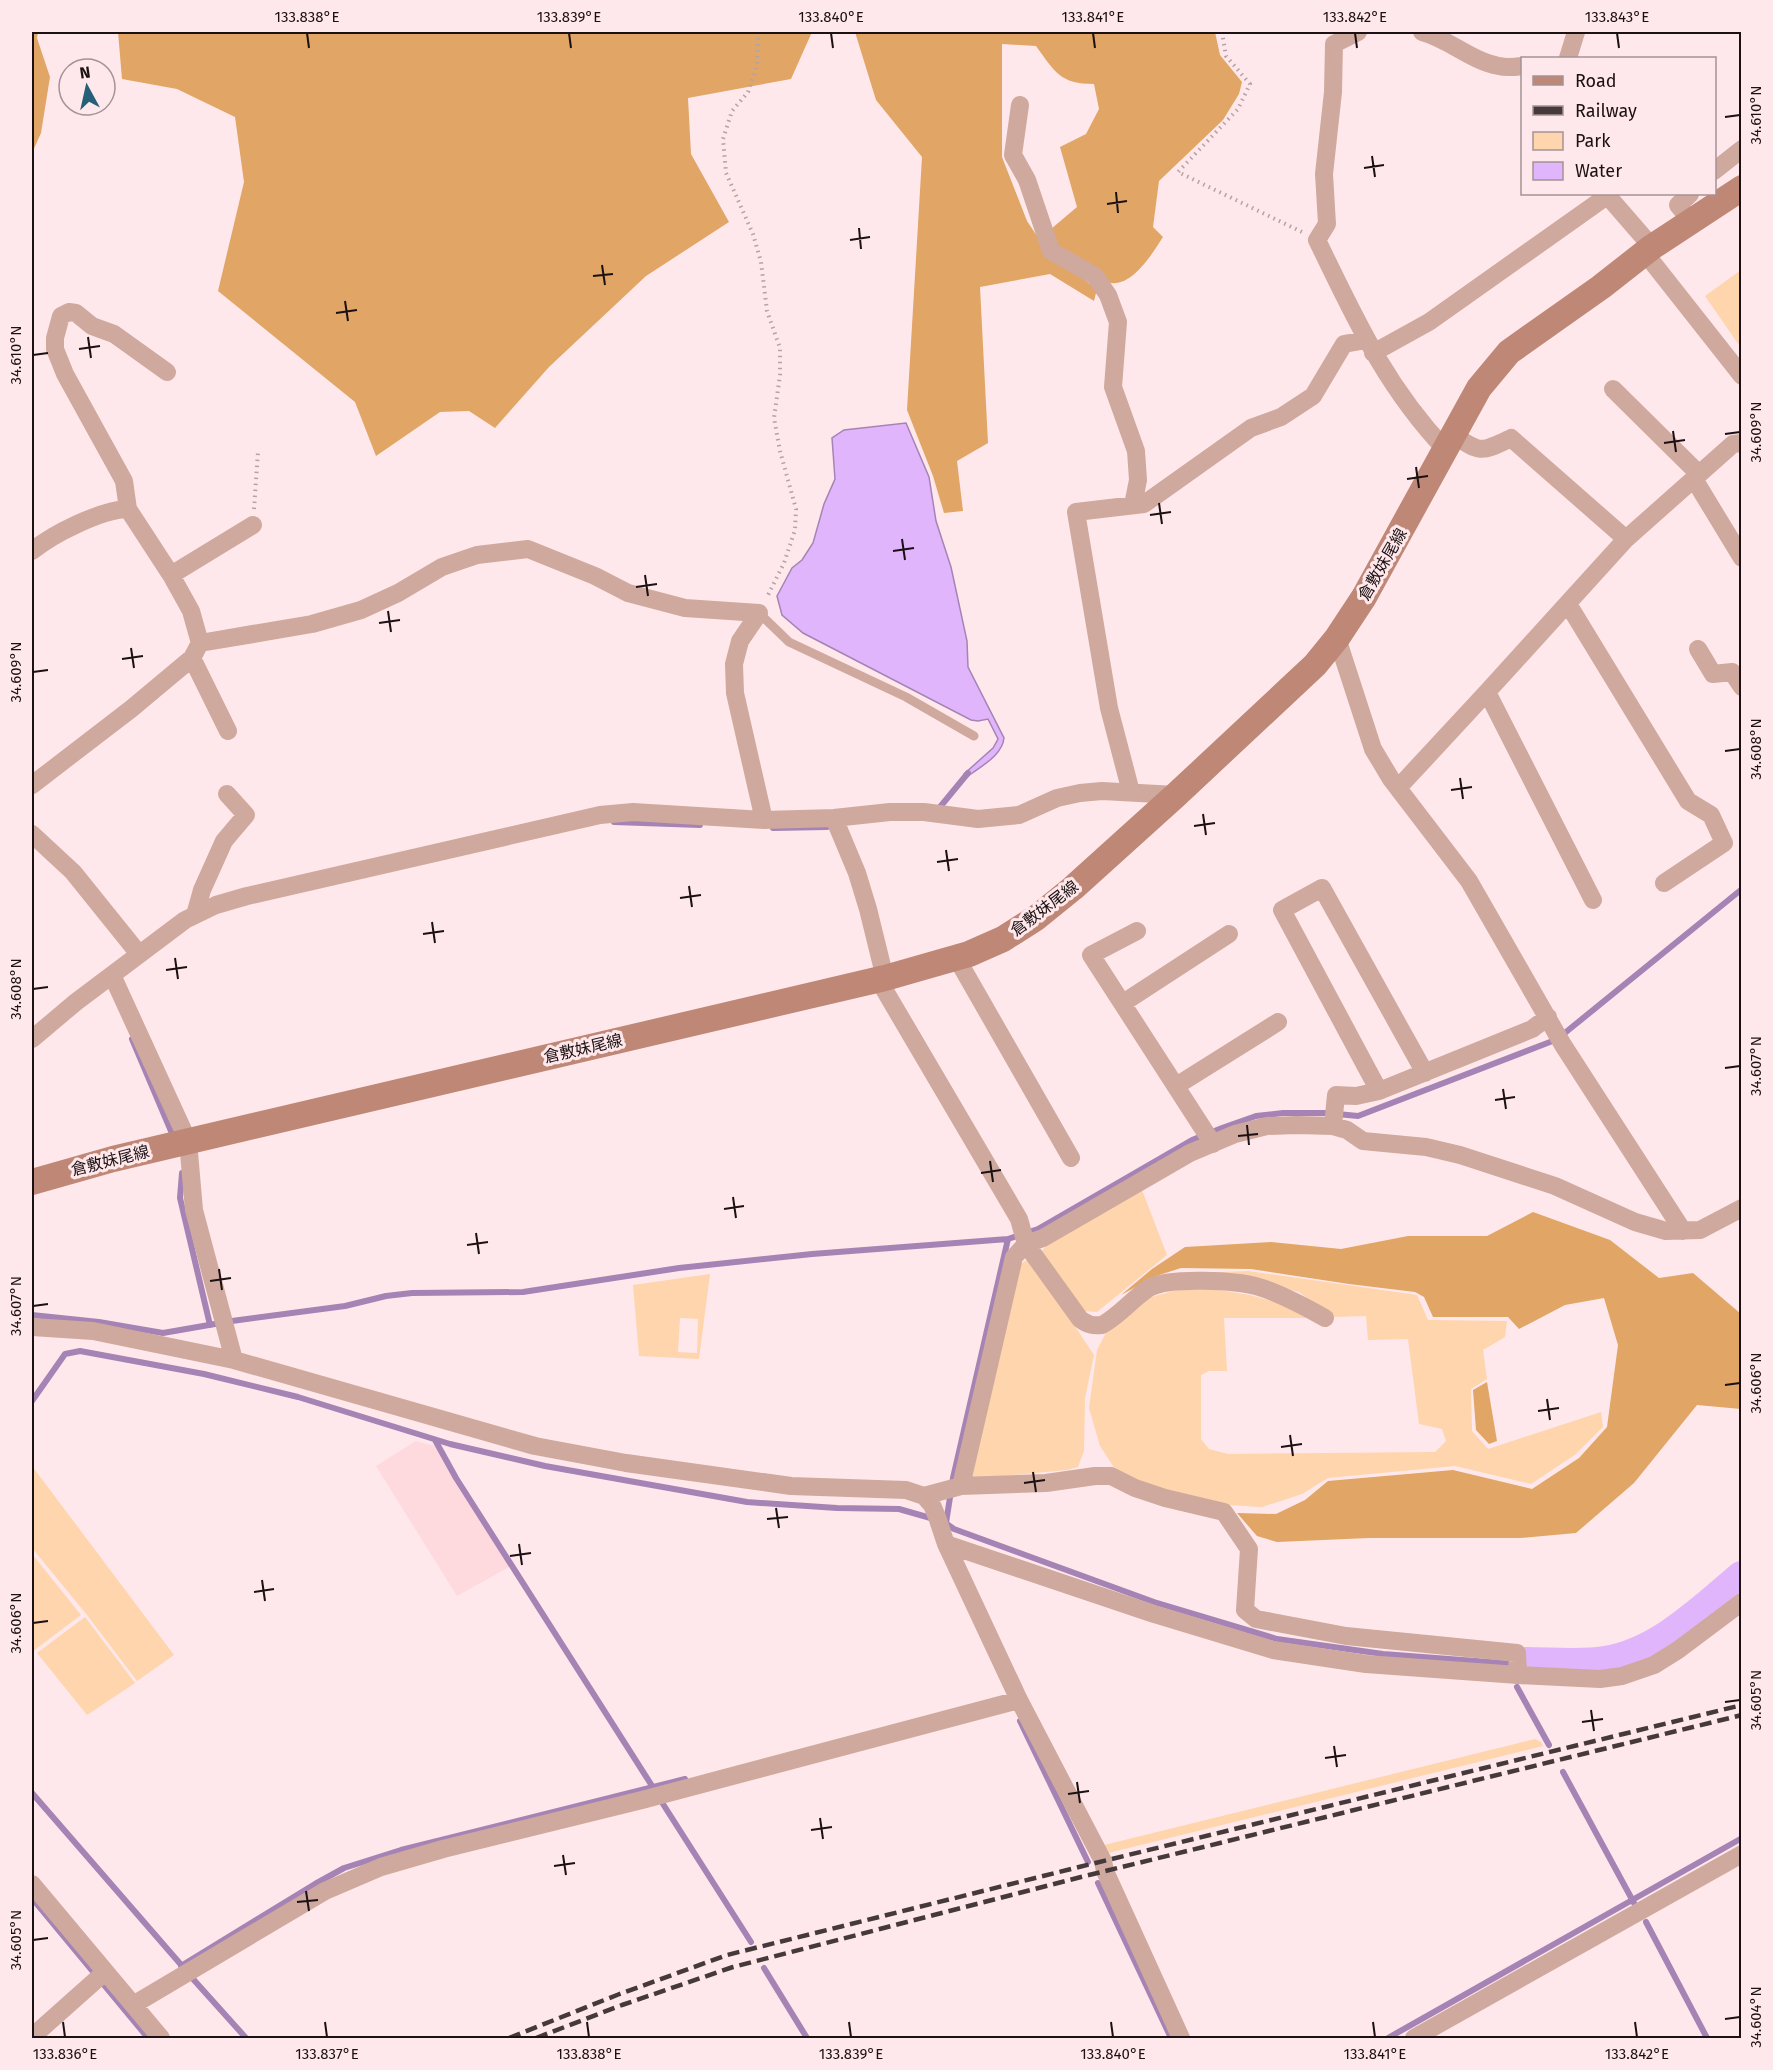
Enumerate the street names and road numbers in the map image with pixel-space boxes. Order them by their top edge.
street label: 倉敷妹尾線 [1354,525,1411,604]
street label: 倉敷妹尾線 [1007,877,1082,940]
street label: 倉敷妹尾線 [542,1030,624,1067]
street label: 倉敷妹尾線 [69,1142,151,1179]

